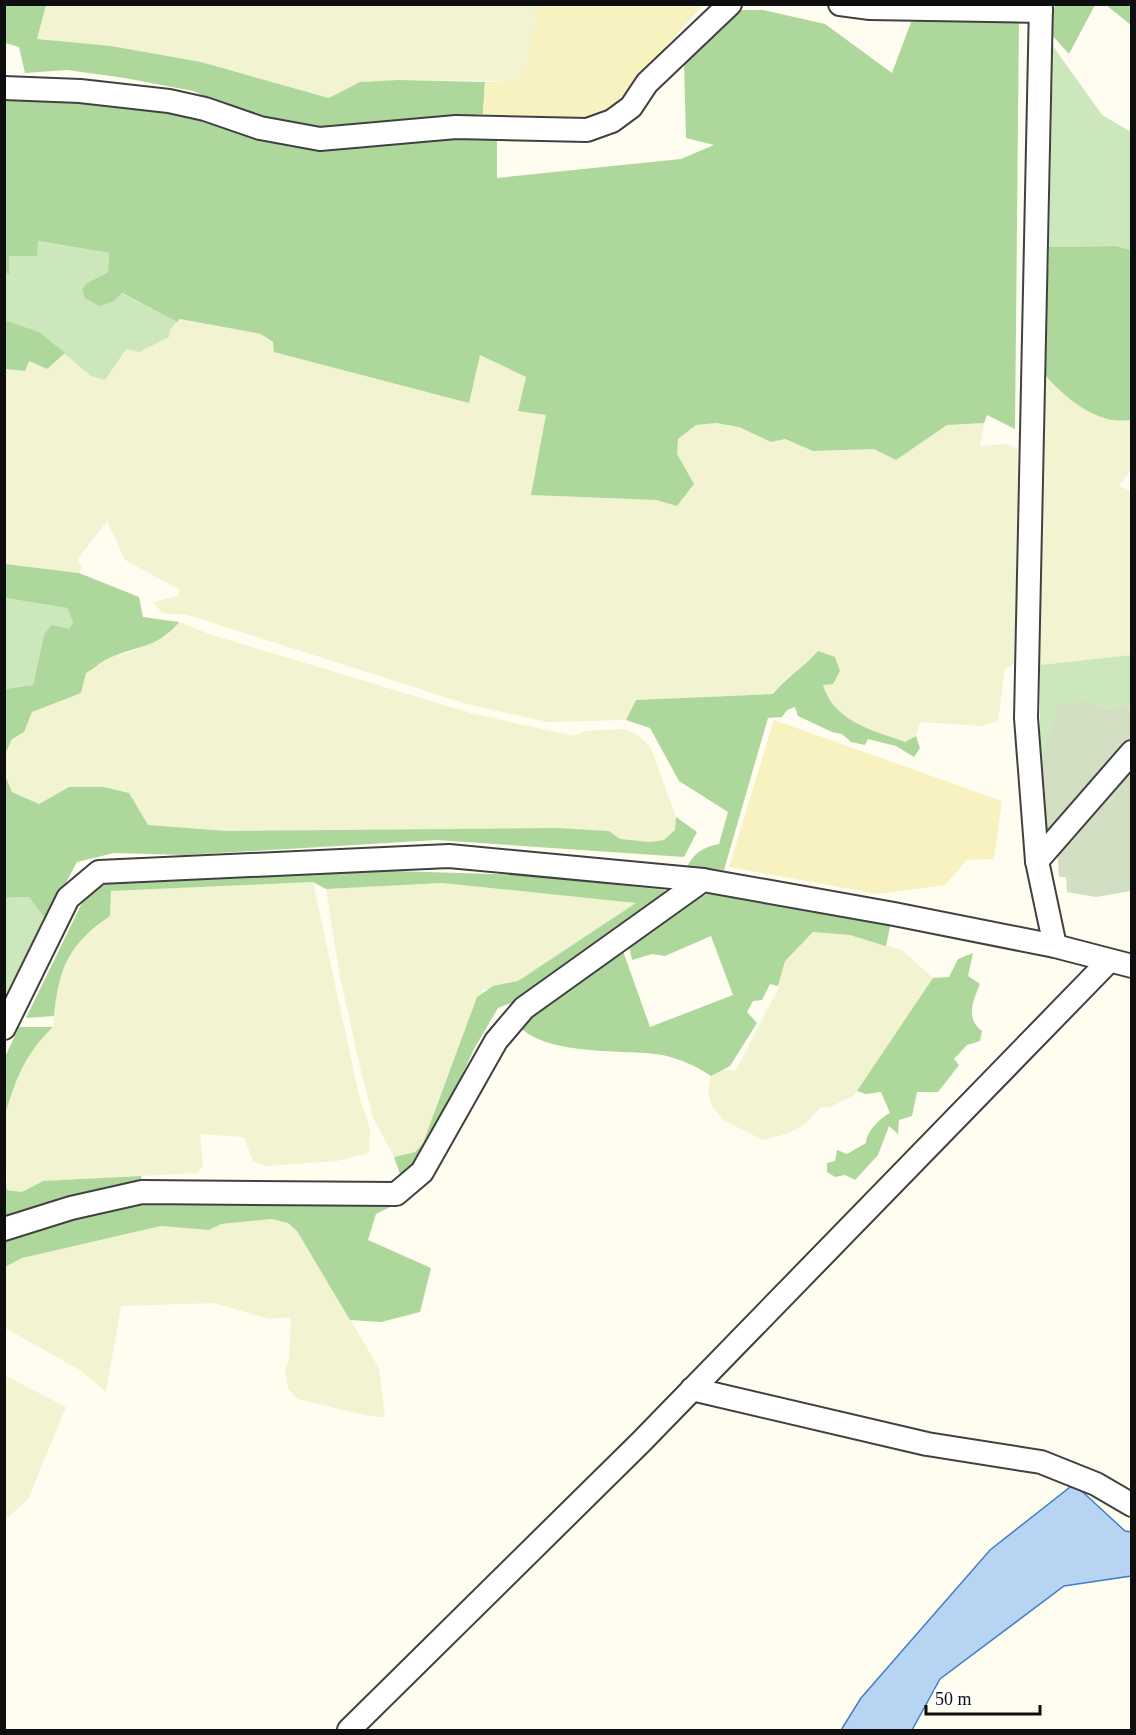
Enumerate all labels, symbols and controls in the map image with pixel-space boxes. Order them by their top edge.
scale bar [926,1678,1040,1716]
text: 50 m [935,1689,972,1709]

